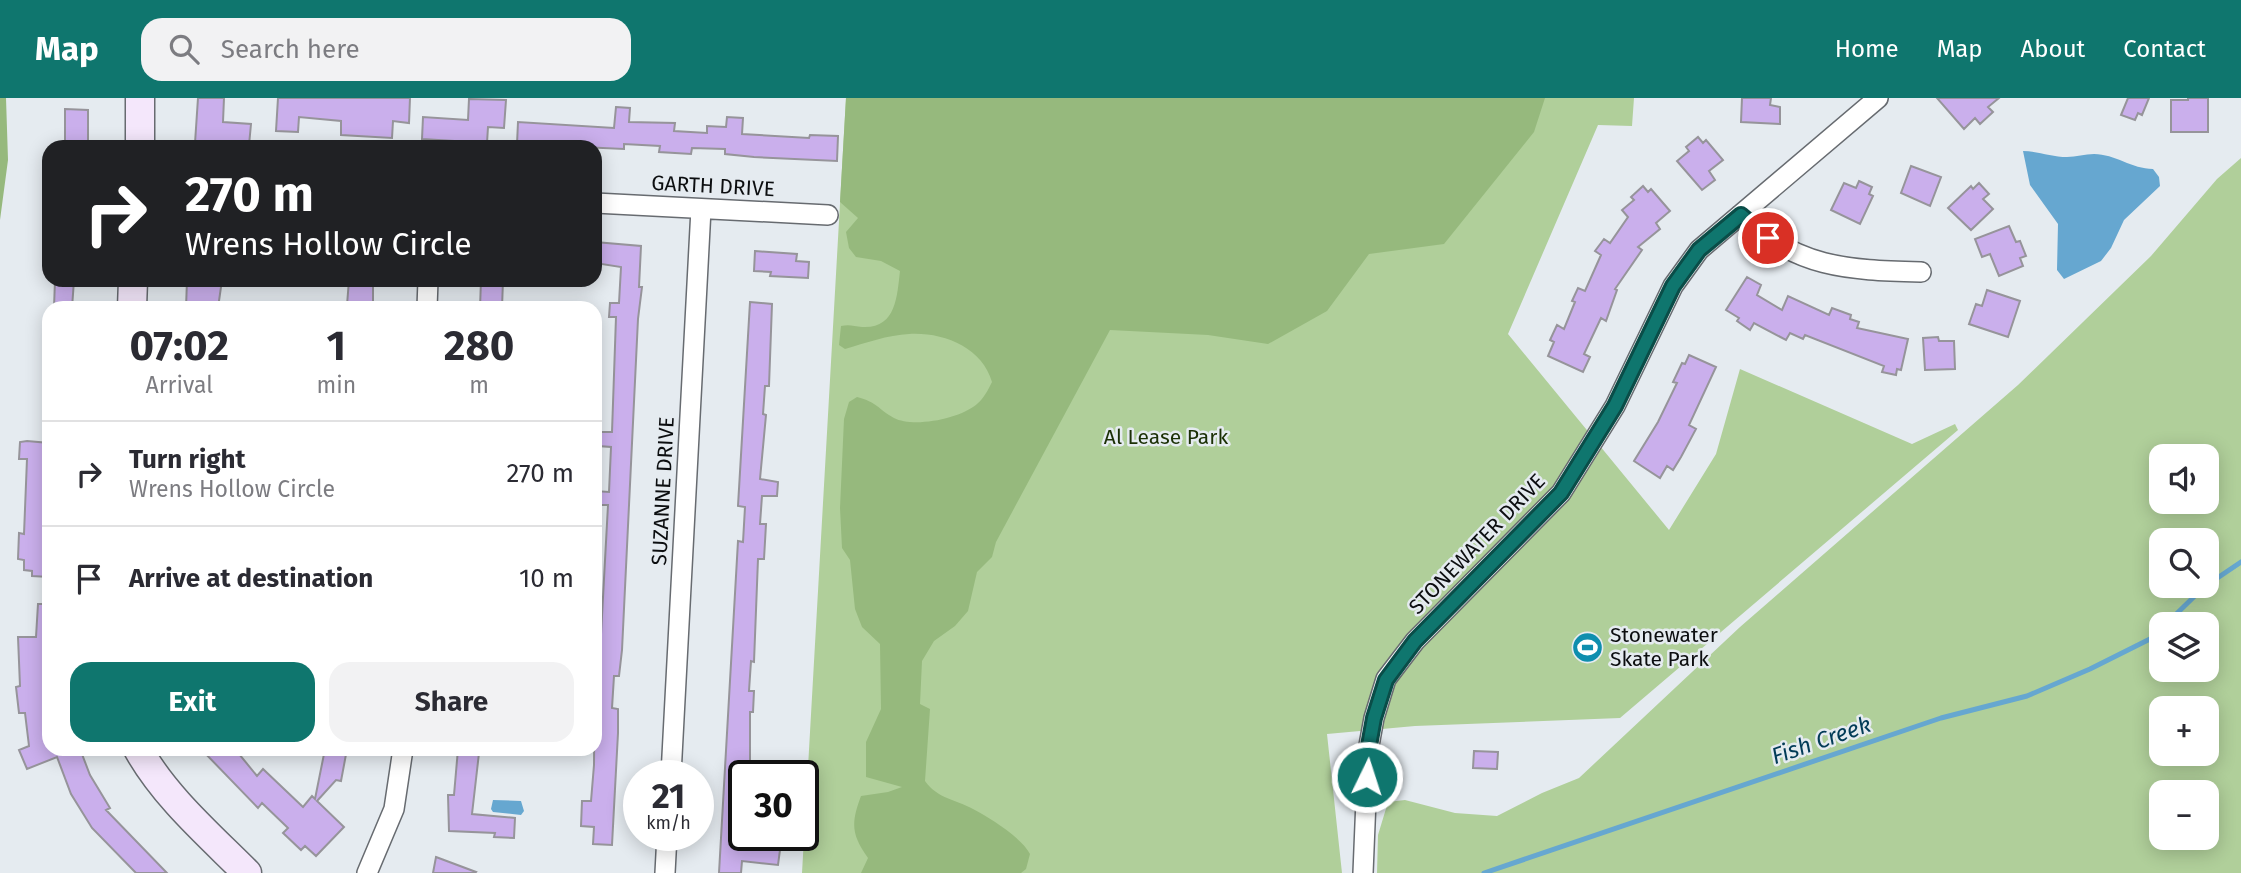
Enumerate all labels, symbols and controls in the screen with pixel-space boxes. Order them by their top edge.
search box [141,18,631,81]
text: Map [35,29,99,69]
icon: search [165,30,203,68]
text: Search here [221,34,360,65]
text: Home [1835,35,1899,63]
text: Map [1937,35,1983,63]
text: About [2021,35,2085,63]
text: Contact [2123,35,2206,63]
text: 270 m [185,165,314,224]
icon: right [70,168,161,259]
street label: GARTH DRIVE [651,170,775,202]
pin [1738,208,1798,268]
icon: arrive [1749,219,1787,257]
text: Wrens Hollow Circle [185,225,472,263]
text: 07:02 [130,321,229,371]
text: 1 [327,321,346,371]
text: 280 [444,321,514,371]
text: Arrival [146,371,213,399]
text: min [316,371,356,399]
text: m [469,371,489,399]
street label: SUZANNE DRIVE [646,416,680,566]
park label: Al Lease Park [1104,424,1228,450]
text: Turn right [129,444,246,475]
map controls [2149,444,2219,850]
button: sound [2149,444,2219,514]
icon: right [70,455,108,493]
text: 270 m [506,458,574,489]
street label: STONEWATER DRIVE [1403,468,1551,620]
text: Wrens Hollow Circle [129,475,335,503]
button: search [2149,528,2219,598]
icon: arrive [70,560,108,598]
text: Arrive at destination [129,563,373,594]
text: 10 m [519,563,574,594]
button: layers [2149,612,2219,682]
place label: Stonewater Skate Park [1610,622,1718,672]
sports icon: Stonewater Skate Park [1570,630,1604,664]
button: Exit [70,662,315,742]
button: Share [329,662,574,742]
button: + [2149,696,2219,766]
water label: Fish Creek [1768,710,1874,770]
position arrow [1330,740,1404,814]
speed limit sign: 30 [728,760,819,851]
text: 21 [652,775,685,817]
button: − [2149,780,2219,850]
text: km/h [646,812,691,834]

